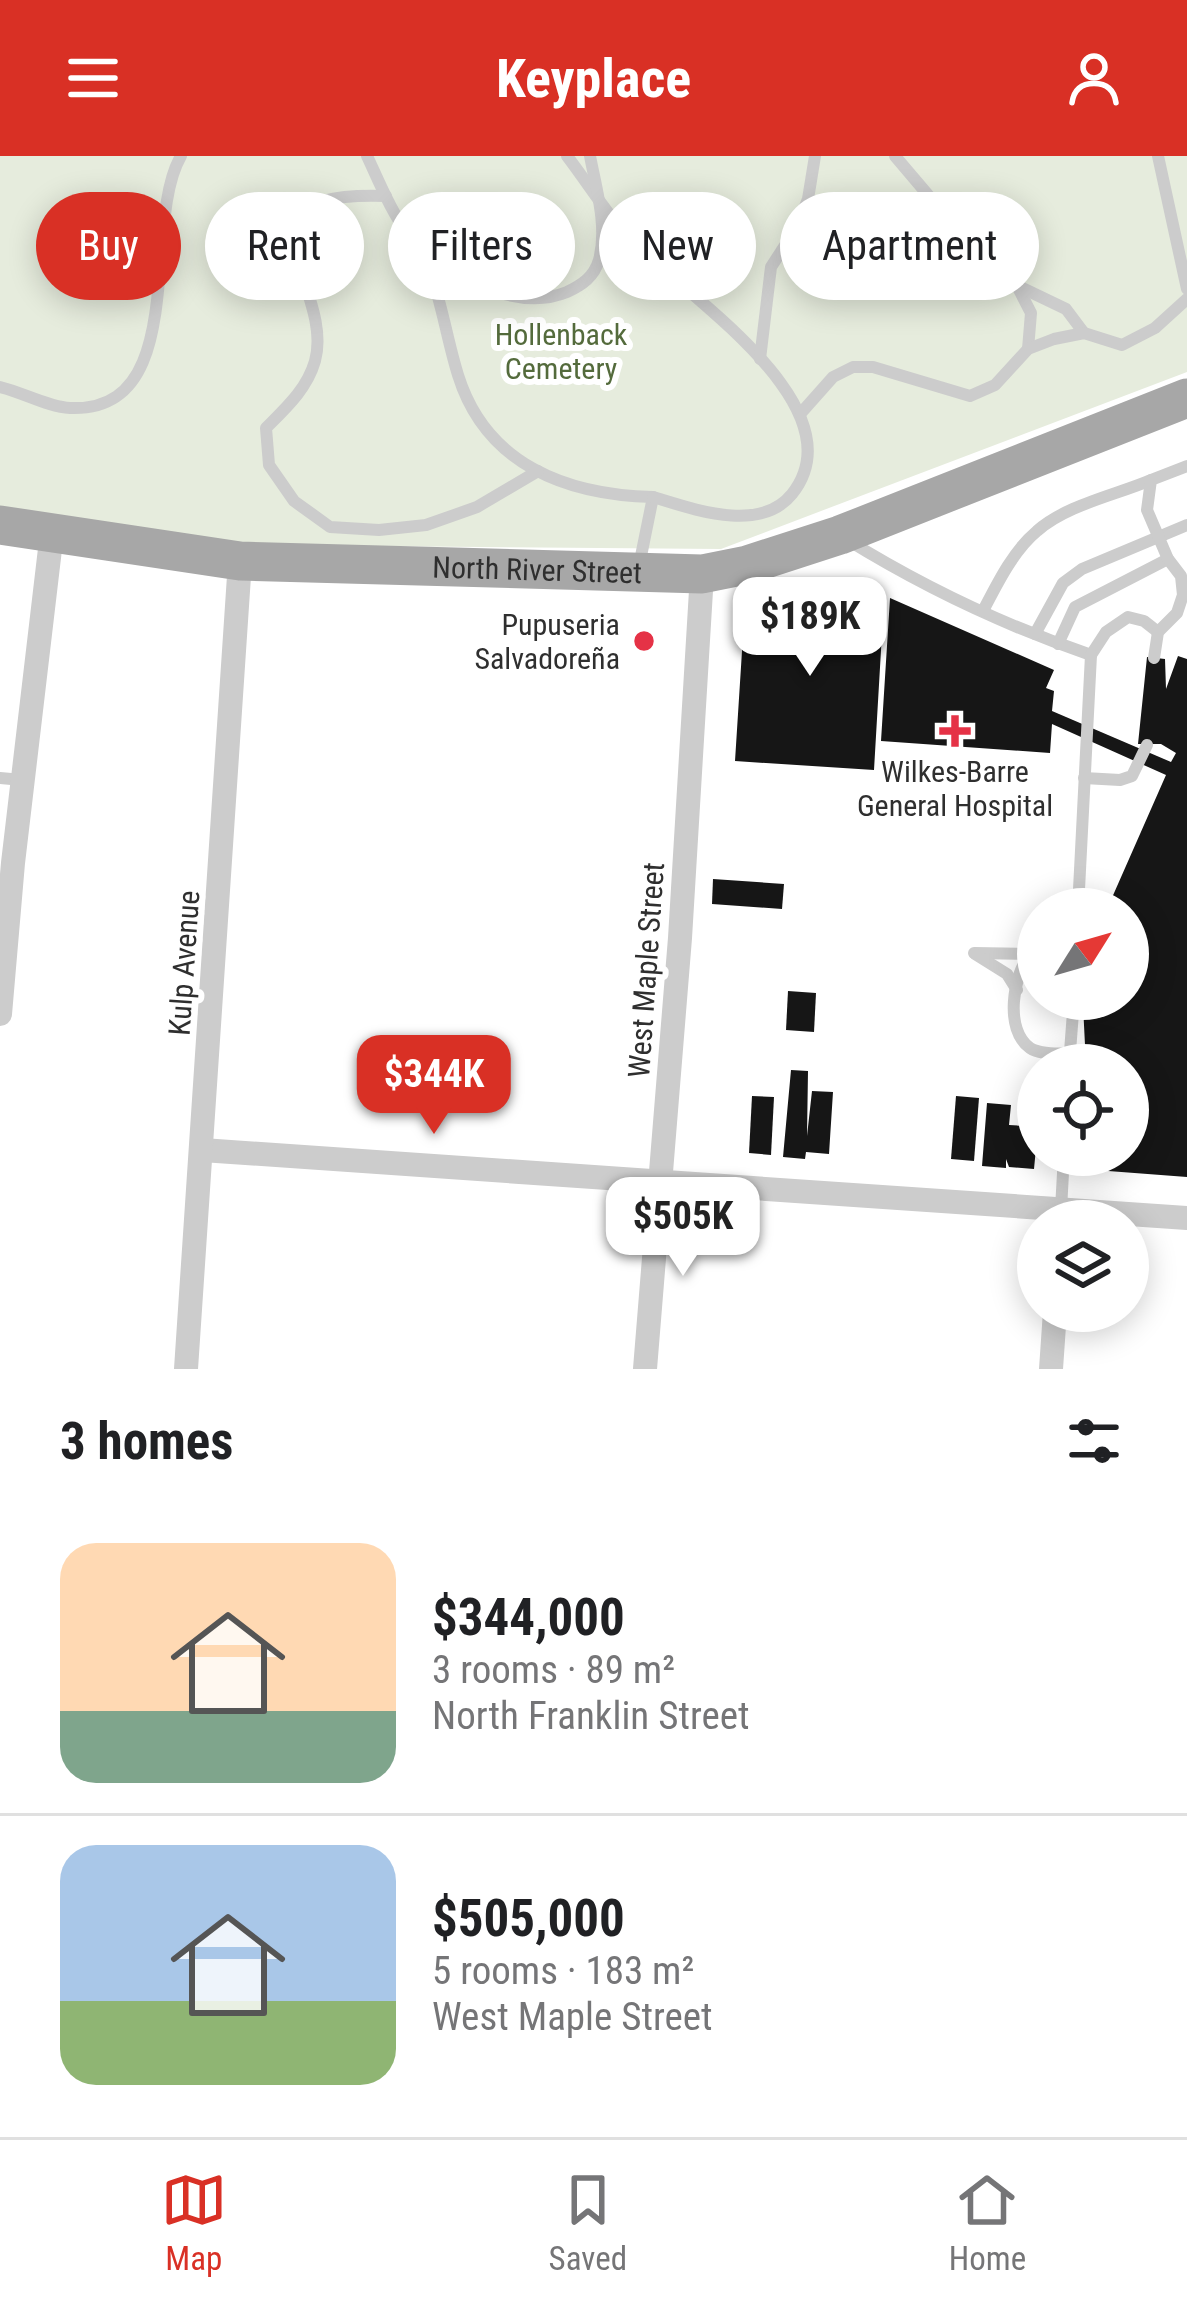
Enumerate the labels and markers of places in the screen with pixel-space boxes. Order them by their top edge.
pin: $189K [726,577,894,679]
place label: Pupuseria Salvadoreña [474,607,620,676]
marker: Pupuseria Salvadoreña [631,628,657,654]
marker: Wilkes-Barre General Hospital [939,715,971,747]
place label: Wilkes-Barre General Hospital [857,754,1053,823]
pin: $344K [350,1035,518,1137]
pin: $505K [599,1177,767,1279]

